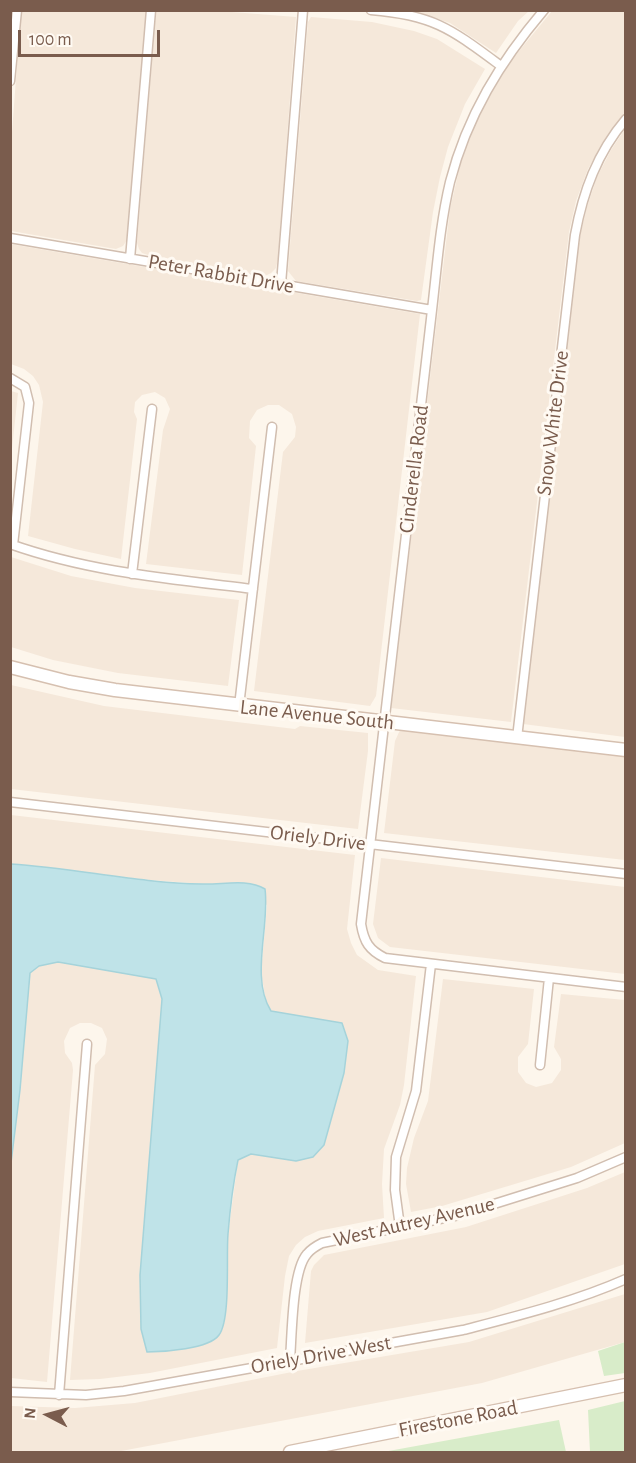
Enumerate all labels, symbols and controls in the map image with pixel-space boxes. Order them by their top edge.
scale bar [21,18,164,56]
text: 100 m [29,31,72,49]
street label: Peter Rabbit Drive [146,249,296,299]
street label: Snow White Drive [532,349,574,497]
street label: Cinderella Road [394,403,434,535]
street label: Lane Avenue South [239,694,395,736]
street label: Oriely Drive [269,820,367,856]
street label: West Autrey Avenue [331,1191,497,1253]
street label: Oriely Drive West [249,1330,393,1380]
north arrow [18,1385,78,1445]
street label: Firestone Road [396,1395,520,1443]
text: N [22,1407,39,1419]

